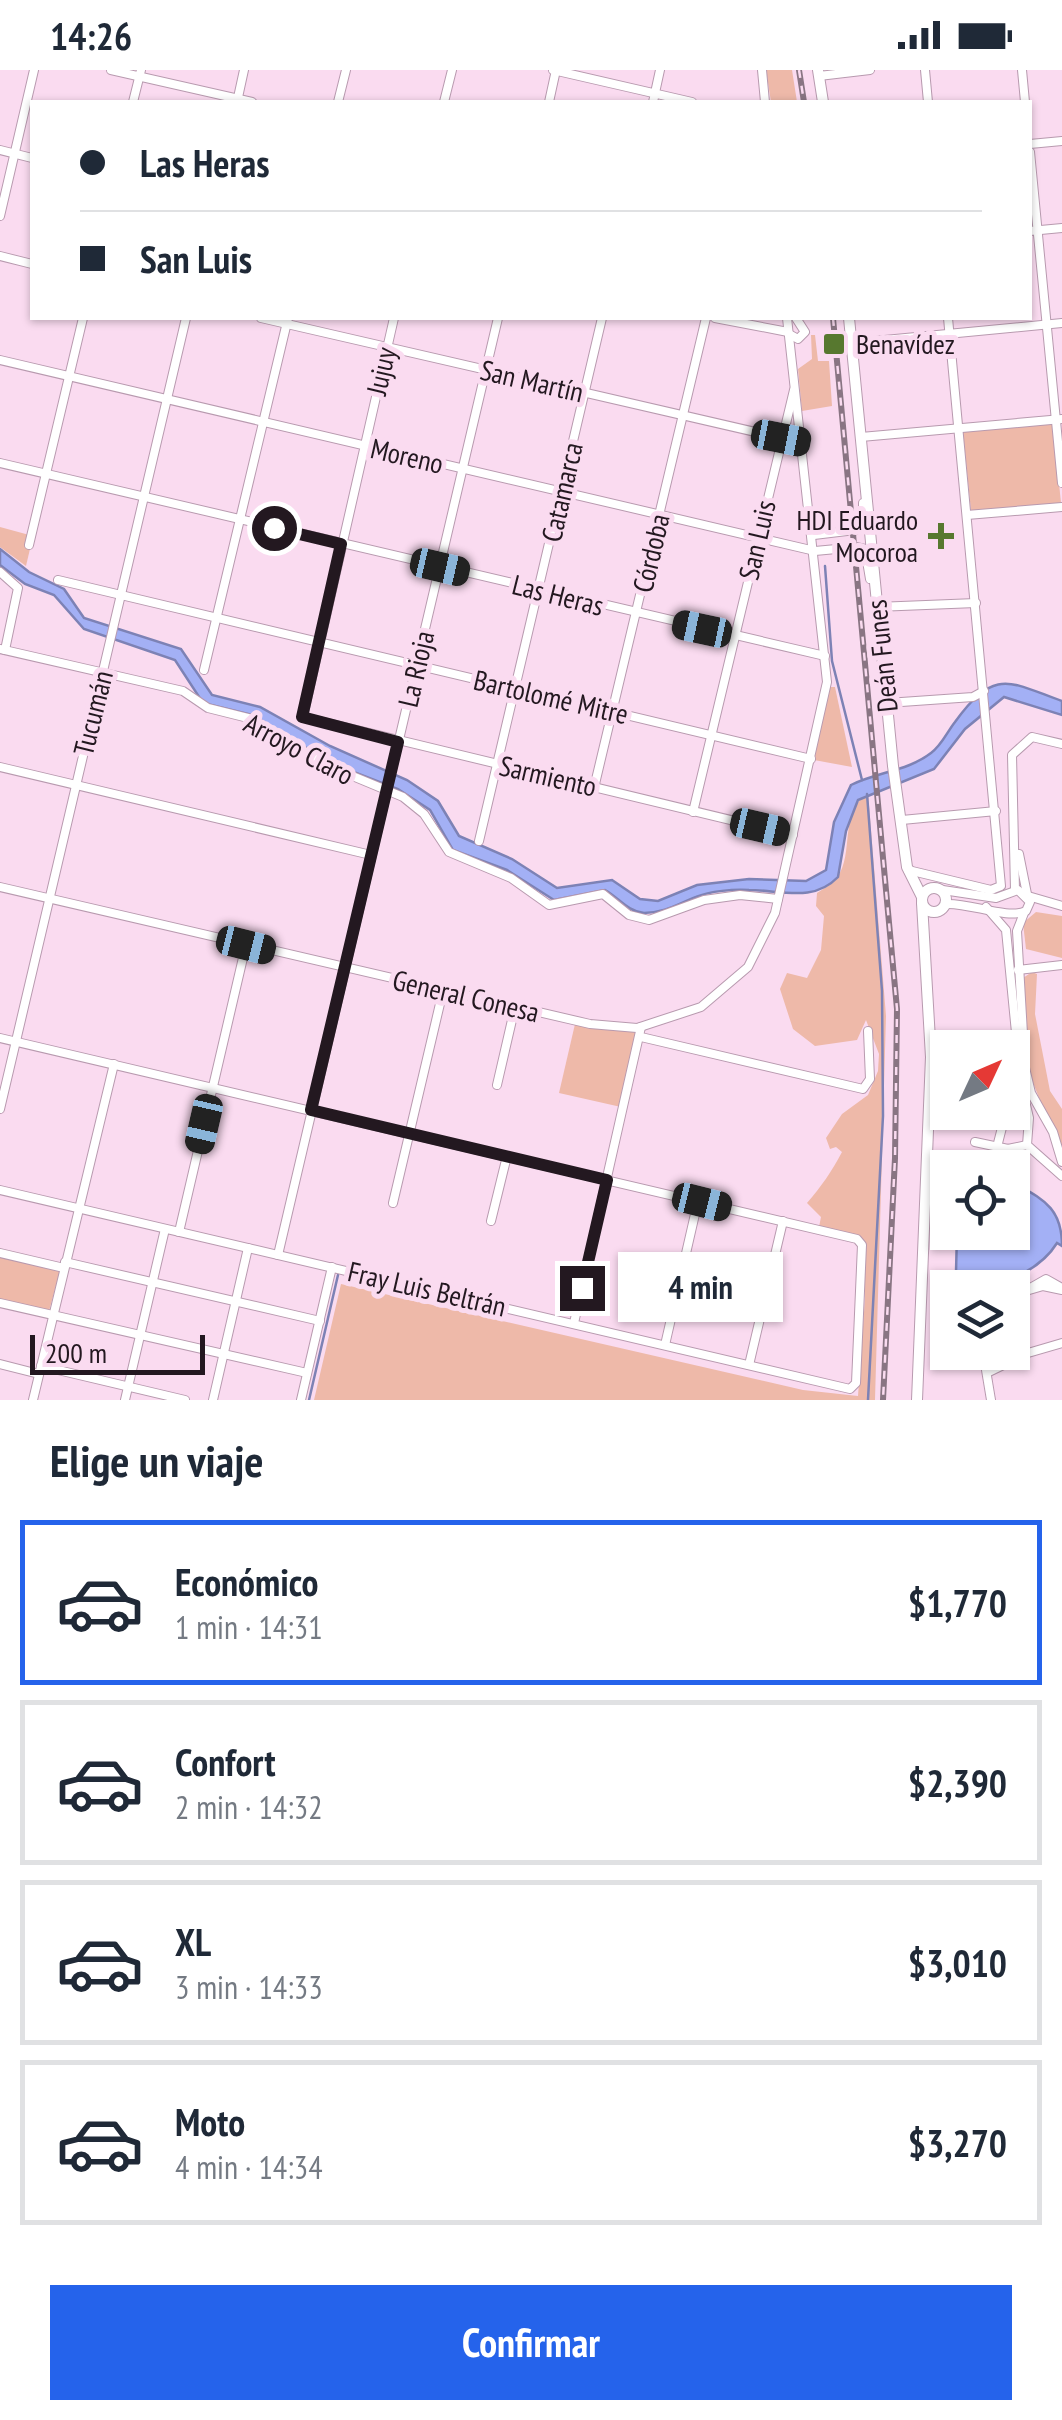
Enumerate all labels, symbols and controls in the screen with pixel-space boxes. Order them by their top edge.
text: 14:26 [50,11,132,60]
text: Las Heras [140,138,270,187]
text: San Luis [140,234,252,283]
place label: Benavídez [856,325,955,362]
marker: Benavídez [821,331,847,357]
street label: Jujuy [357,343,404,399]
street label: San Martín [477,351,587,410]
car [749,418,813,458]
street label: Moreno [367,429,447,482]
street label: Catamarca [532,439,591,545]
street label: San Luis [729,497,784,583]
place label: HDI Eduardo Mocoroa [796,501,918,570]
route start [252,506,297,551]
street label: Córdoba [624,510,677,596]
marker: HDI Eduardo Mocoroa [928,523,954,549]
car [407,546,473,588]
street label: Las Heras [509,565,608,624]
street label: Deán Funes [857,598,906,714]
car [670,608,734,650]
street label: La Rioja [389,627,442,711]
street label: Bartolomé Mitre [470,661,632,732]
street label: Tucumán [64,667,121,759]
street label: Arroyo Claro [238,704,361,793]
street label: Sarmiento [496,746,600,805]
car [727,806,793,848]
car [213,923,279,967]
street label: General Conesa [389,961,543,1030]
north arrow [930,1030,1030,1130]
map controls [930,1030,1030,1370]
car [183,1091,225,1157]
button: locate [930,1150,1030,1250]
car [669,1180,735,1224]
street label: Fray Luis Beltrán [344,1252,510,1325]
callout: 4 min [617,1253,782,1323]
route end [560,1266,605,1311]
text: 4 min [668,1266,733,1308]
button: layers [930,1270,1030,1370]
scale bar [30,1330,205,1374]
text: 200 m [45,1334,107,1371]
text: Elige un viaje [50,1431,264,1489]
text: Económico [175,1557,319,1606]
icon: car [55,1558,145,1648]
text: $1,770 [908,1578,1007,1627]
text: 1 min · 14:31 [175,1606,323,1648]
text: Confort [175,1737,275,1786]
icon: car [55,1738,145,1828]
text: $2,390 [908,1758,1007,1807]
text: 2 min · 14:32 [175,1786,323,1828]
text: XL [175,1917,211,1966]
icon: car [55,1918,145,2008]
text: $3,010 [908,1938,1007,1987]
text: 3 min · 14:33 [175,1966,323,2008]
text: Moto [175,2097,245,2146]
icon: car [55,2098,145,2188]
text: $3,270 [908,2118,1007,2167]
text: 4 min · 14:34 [175,2146,323,2188]
button: Confirmar [50,2285,1012,2400]

